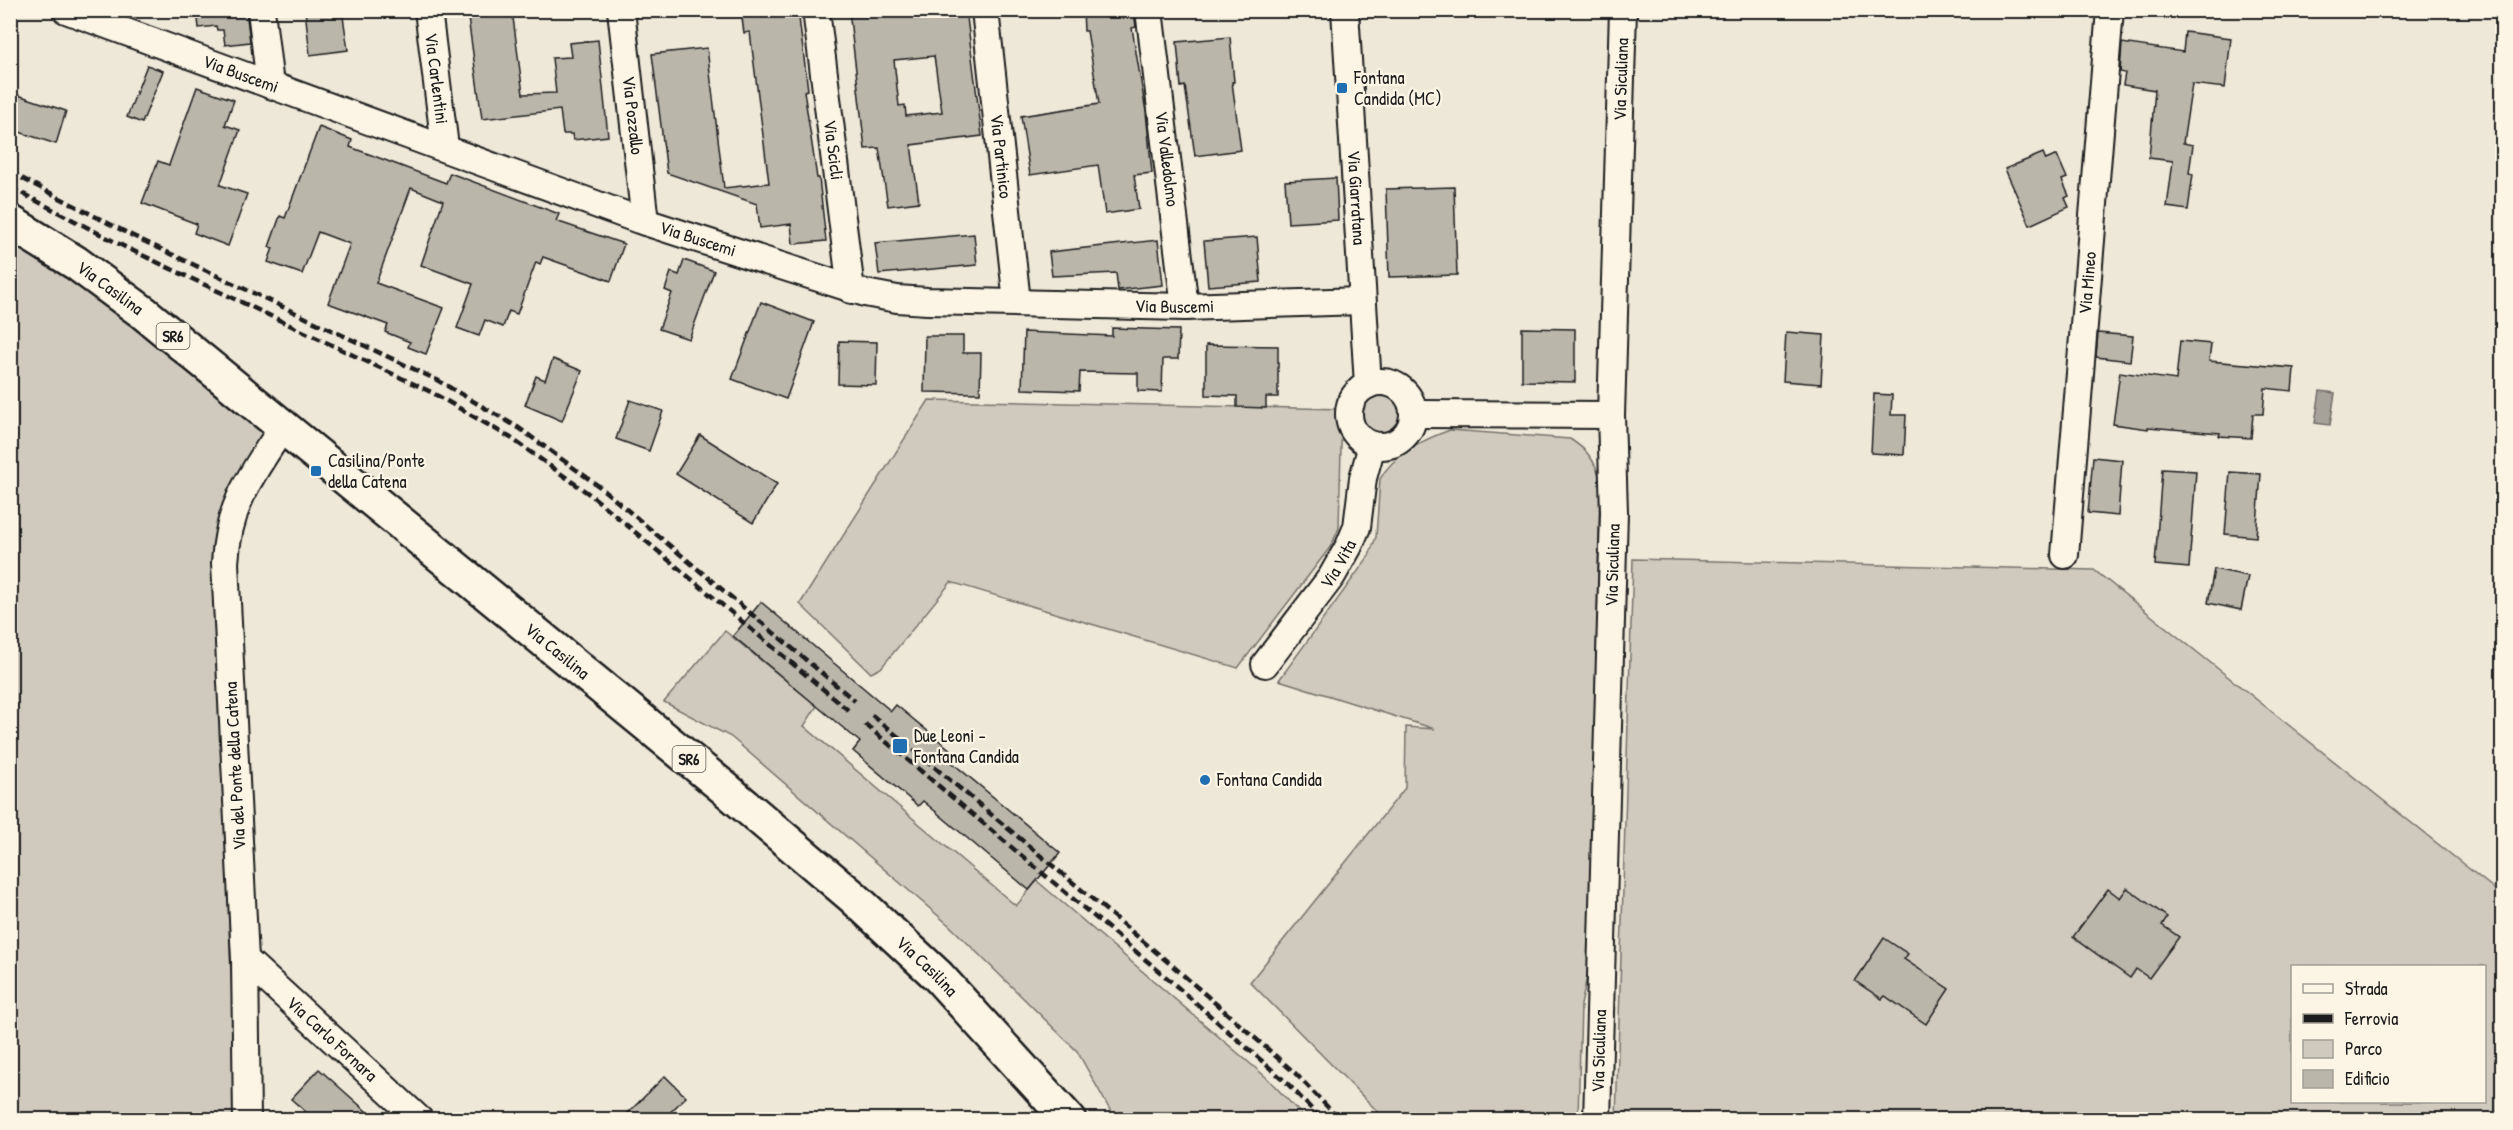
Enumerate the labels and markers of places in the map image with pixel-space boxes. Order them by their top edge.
place label: Fontana Candida (MC) [1353,65,1441,111]
marker: Fontana Candida (MC) [1335,81,1349,95]
place label: Casilina/Ponte della Catena [328,448,425,494]
marker: Casilina/Ponte della Catena [309,464,323,478]
place label: Due Leoni - Fontana Candida [913,723,1019,769]
marker: Due Leoni - Fontana Candida [891,737,909,755]
place label: Fontana Candida [1216,767,1322,792]
marker: Fontana Candida [1198,773,1212,787]

